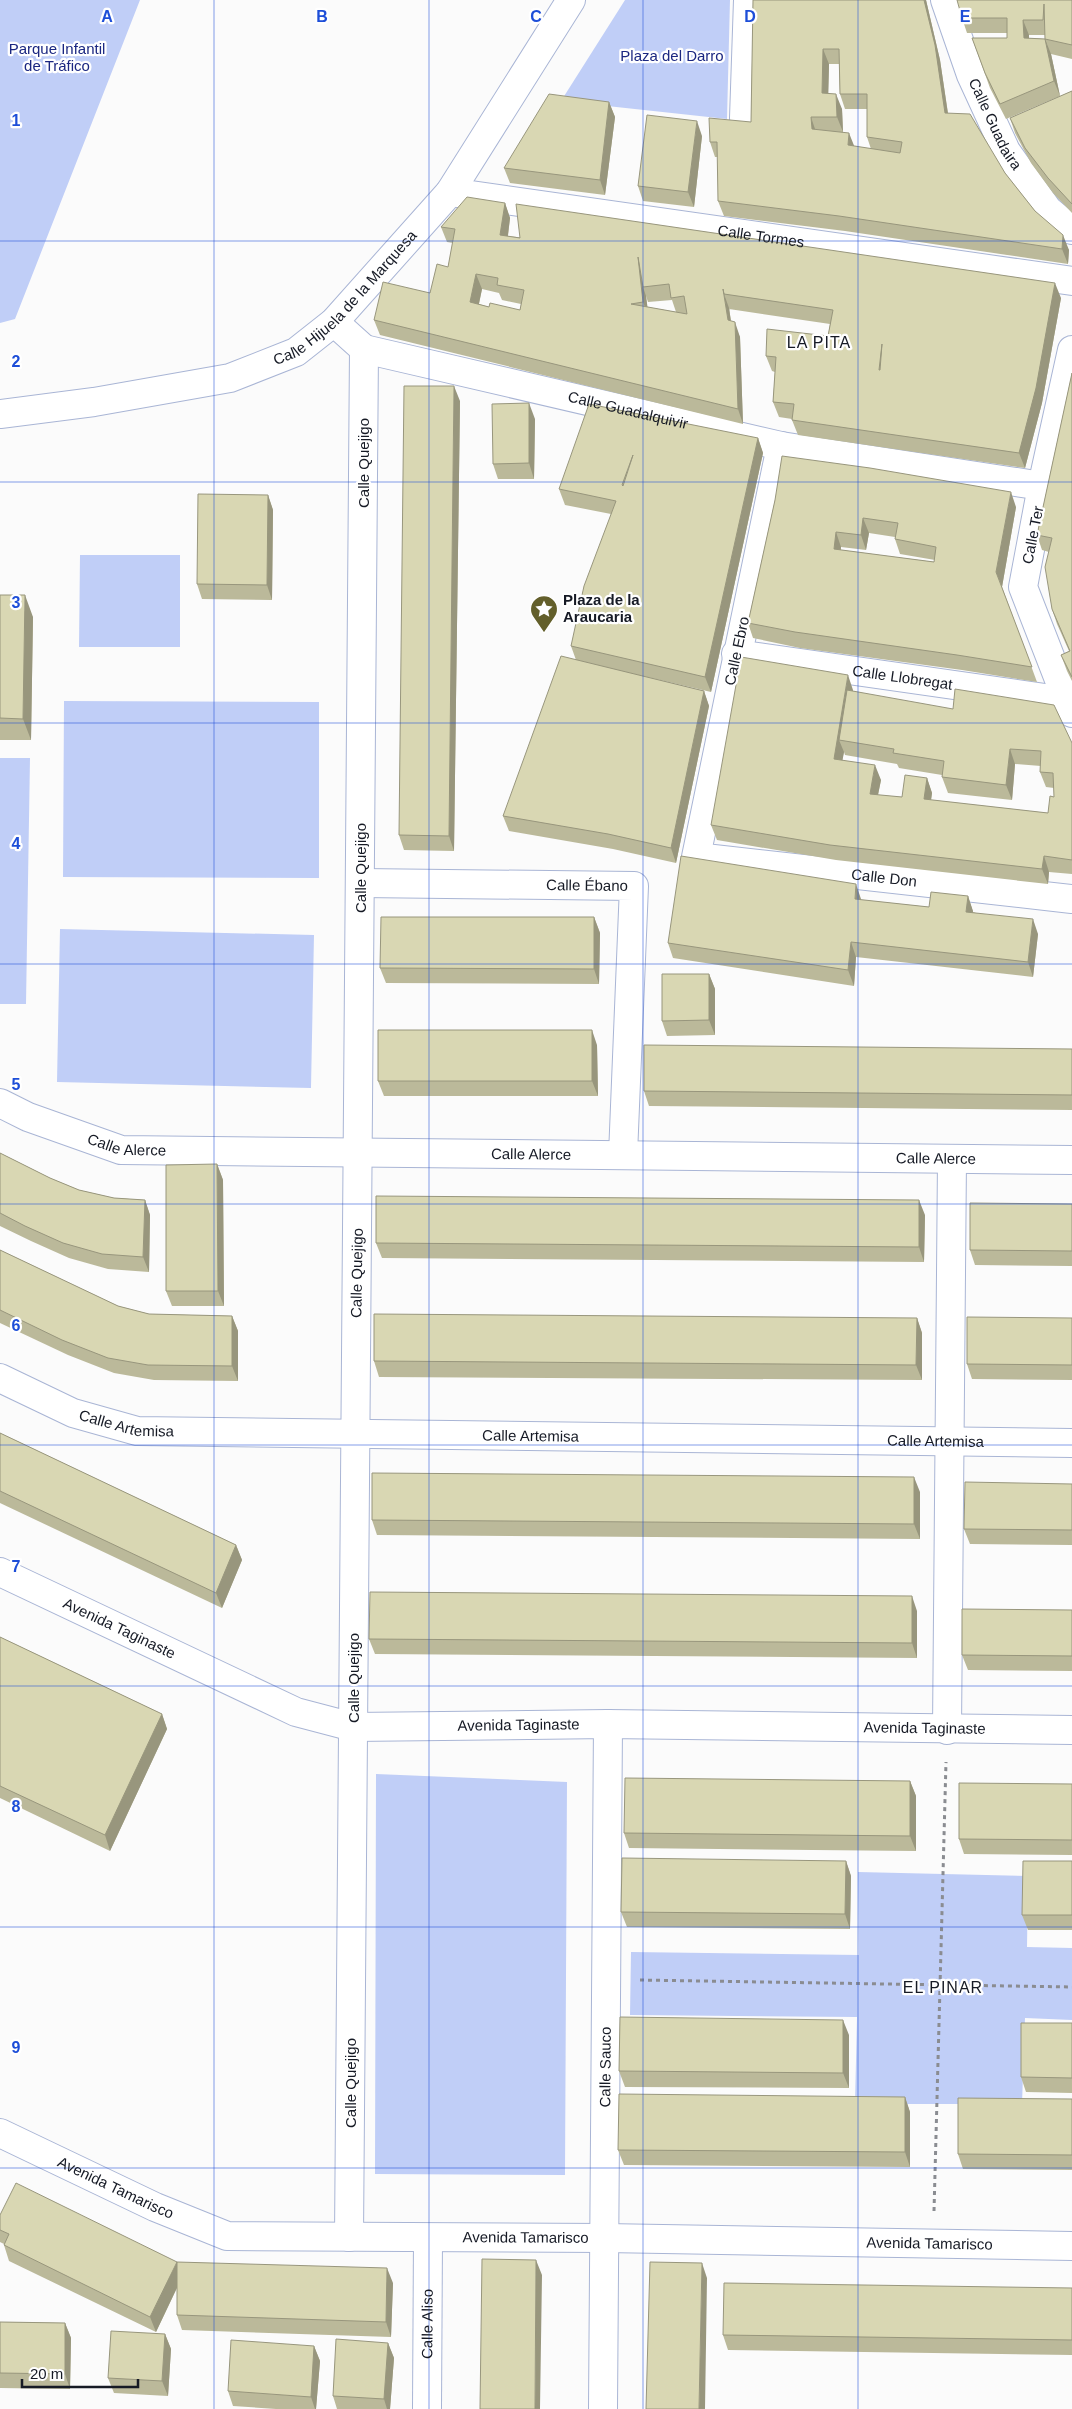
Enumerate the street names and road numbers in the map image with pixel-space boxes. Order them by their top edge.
street label: Calle Guadaira [966,75,1026,173]
street label: Calle Tormes [716,221,805,251]
street label: Calle Hijuela de la Marquesa [271,226,420,368]
street label: Calle Guadalquivir [566,388,690,432]
street label: Calle Quejigo [355,418,372,508]
street label: Calle Ter [1019,504,1046,565]
street label: Calle Ebro [721,615,752,687]
street label: Calle Llobregat [851,662,954,693]
street label: Calle Quejigo [352,823,369,913]
street label: Calle Don [850,865,918,890]
street label: Calle Ébano [546,876,628,894]
street label: Calle Alerce [85,1130,166,1158]
street label: Calle Alerce [491,1145,571,1163]
street label: Calle Alerce [896,1149,976,1167]
street label: Calle Quejigo [347,1228,366,1318]
street label: Calle Artemisa [77,1406,175,1439]
street label: Calle Artemisa [482,1426,580,1445]
street label: Calle Artemisa [887,1432,985,1450]
street label: Avenida Taginaste [61,1594,178,1662]
street label: Calle Quejigo [345,1633,362,1723]
street label: Avenida Taginaste [457,1715,580,1734]
street label: Avenida Taginaste [863,1718,986,1737]
street label: Calle Sauco [596,2026,614,2108]
street label: Calle Quejigo [342,2038,359,2128]
street label: Avenida Tamarisco [55,2153,176,2222]
street label: Avenida Tamarisco [462,2228,589,2246]
street label: Avenida Tamarisco [866,2233,993,2253]
street label: Calle Aliso [418,2289,436,2359]

